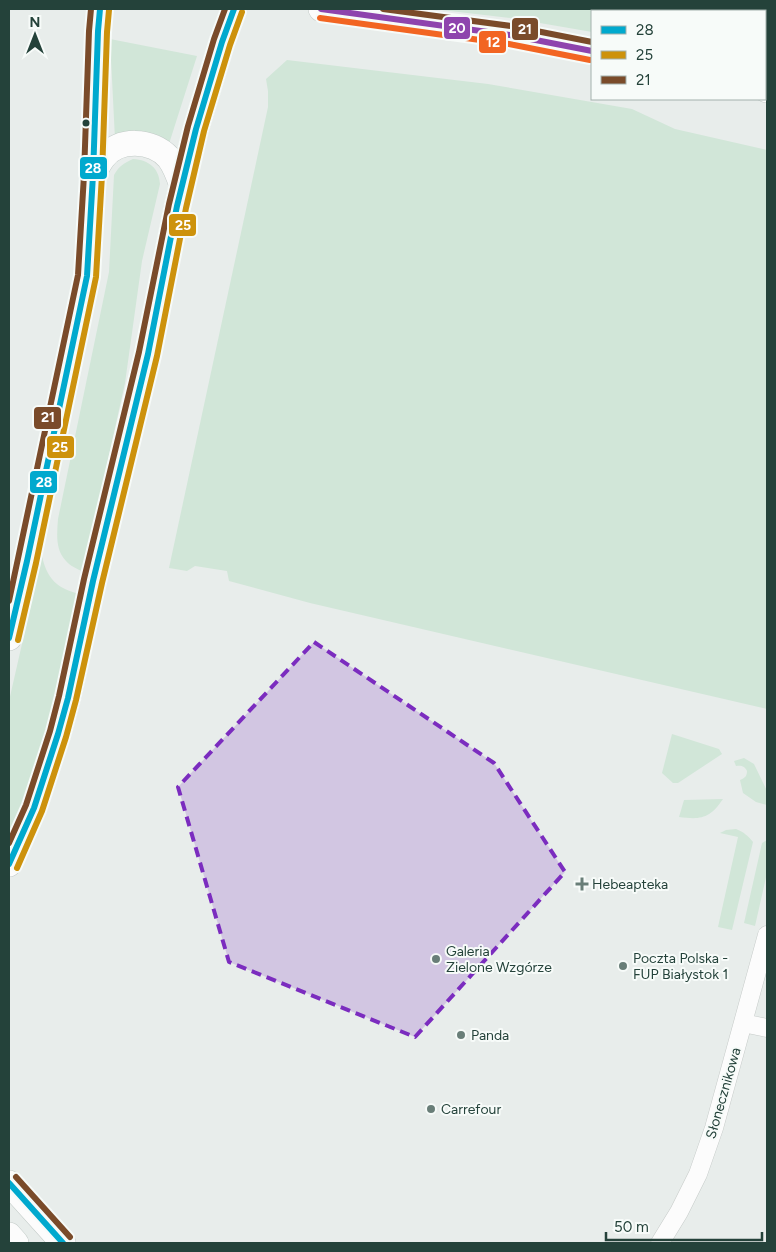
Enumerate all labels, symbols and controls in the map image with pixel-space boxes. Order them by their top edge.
north arrow [10,10,60,60]
legend [591,10,766,100]
text: N [30,14,40,31]
line badge: 20 [443,16,471,40]
line badge: 21 [511,17,539,41]
text: 20 [448,20,466,37]
text: 21 [518,21,532,38]
text: 28 [636,21,654,39]
line badge: 12 [478,30,507,54]
text: 12 [486,34,500,51]
text: 25 [636,46,653,64]
text: 21 [636,71,651,89]
unlabelled marker [81,118,91,128]
line badge: 28 [79,156,108,180]
text: 28 [85,160,101,177]
line badge: 25 [168,213,197,237]
text: 25 [175,217,191,234]
line badge: 21 [33,406,62,430]
text: 21 [41,409,55,426]
line badge: 25 [46,435,75,459]
text: 25 [52,439,68,456]
line badge: 28 [29,470,58,494]
text: 28 [36,474,52,491]
place label: Hebeapteka [592,876,668,893]
marker: Hebeapteka [576,878,588,890]
place label: Galeria Zielone Wzgórze [446,943,552,976]
place label: Poczta Polska - FUP Białystok 1 [633,950,728,983]
marker: Galeria Zielone Wzgórze [430,953,442,965]
marker: Poczta Polska - FUP Białystok 1 [617,960,629,972]
place label: Panda [471,1027,509,1044]
marker: Panda [455,1029,467,1041]
street label: Słonecznikowa [702,1046,745,1141]
place label: Carrefour [441,1101,501,1118]
marker: Carrefour [425,1103,437,1115]
scale bar [606,1210,762,1242]
text: 50 m [614,1218,649,1236]

